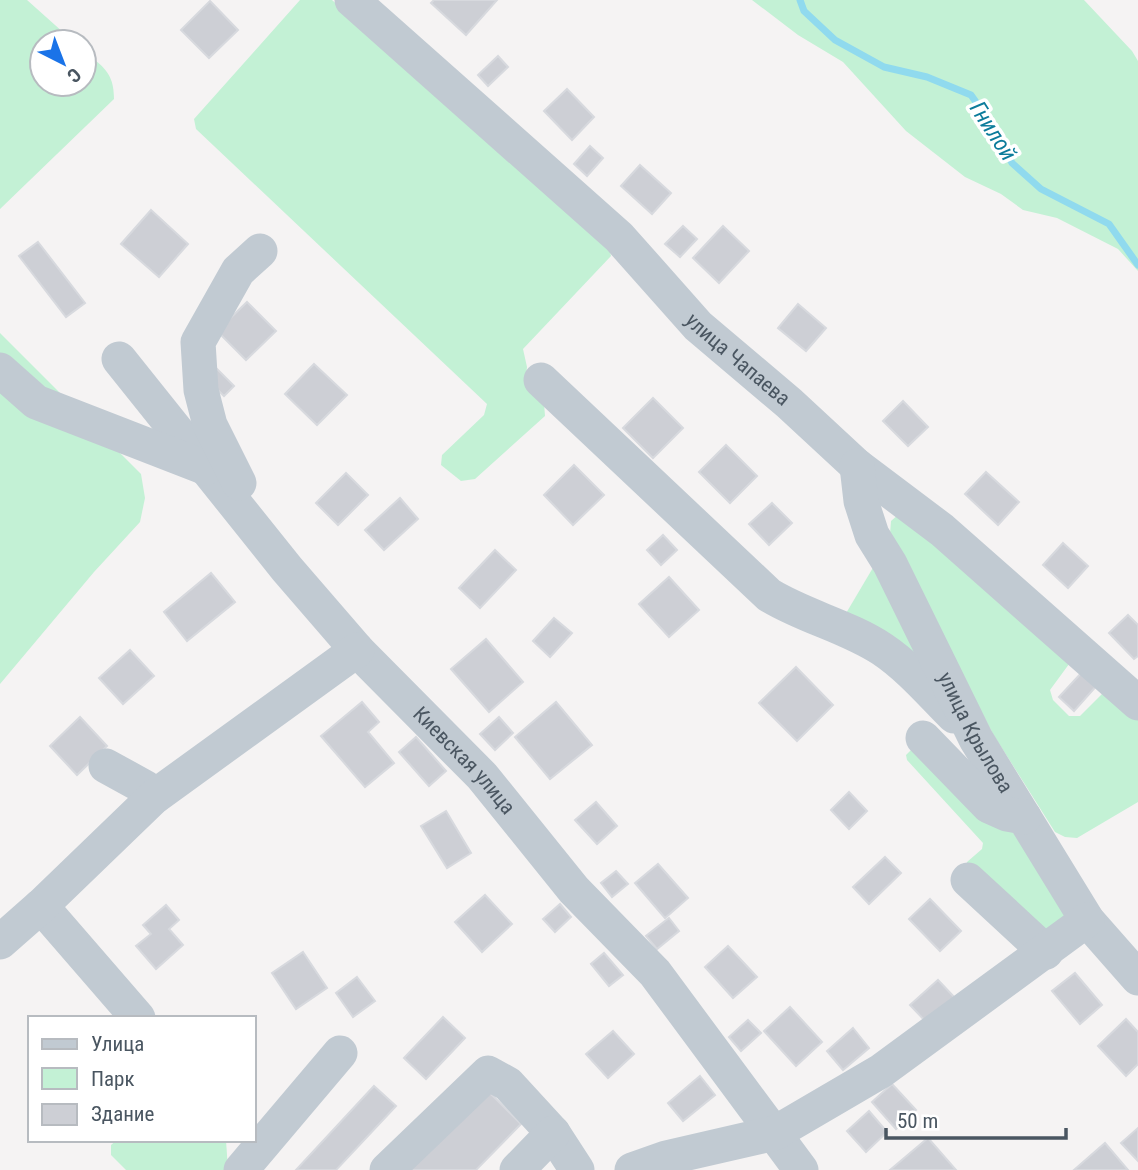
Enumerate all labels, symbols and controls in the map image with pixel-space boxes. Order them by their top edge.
north arrow [28,28,98,98]
text: С [62,63,86,88]
water label: Гнилой [964,96,1022,166]
street label: улица Чапаева [681,308,795,411]
street label: улица Крылова [933,668,1018,797]
street label: Киевская улица [408,702,520,819]
legend [28,1016,256,1142]
text: Улица [91,1032,144,1056]
text: Парк [91,1067,135,1091]
scale bar [886,1096,1066,1140]
text: Здание [91,1102,155,1126]
text: 50 m [897,1109,938,1133]

